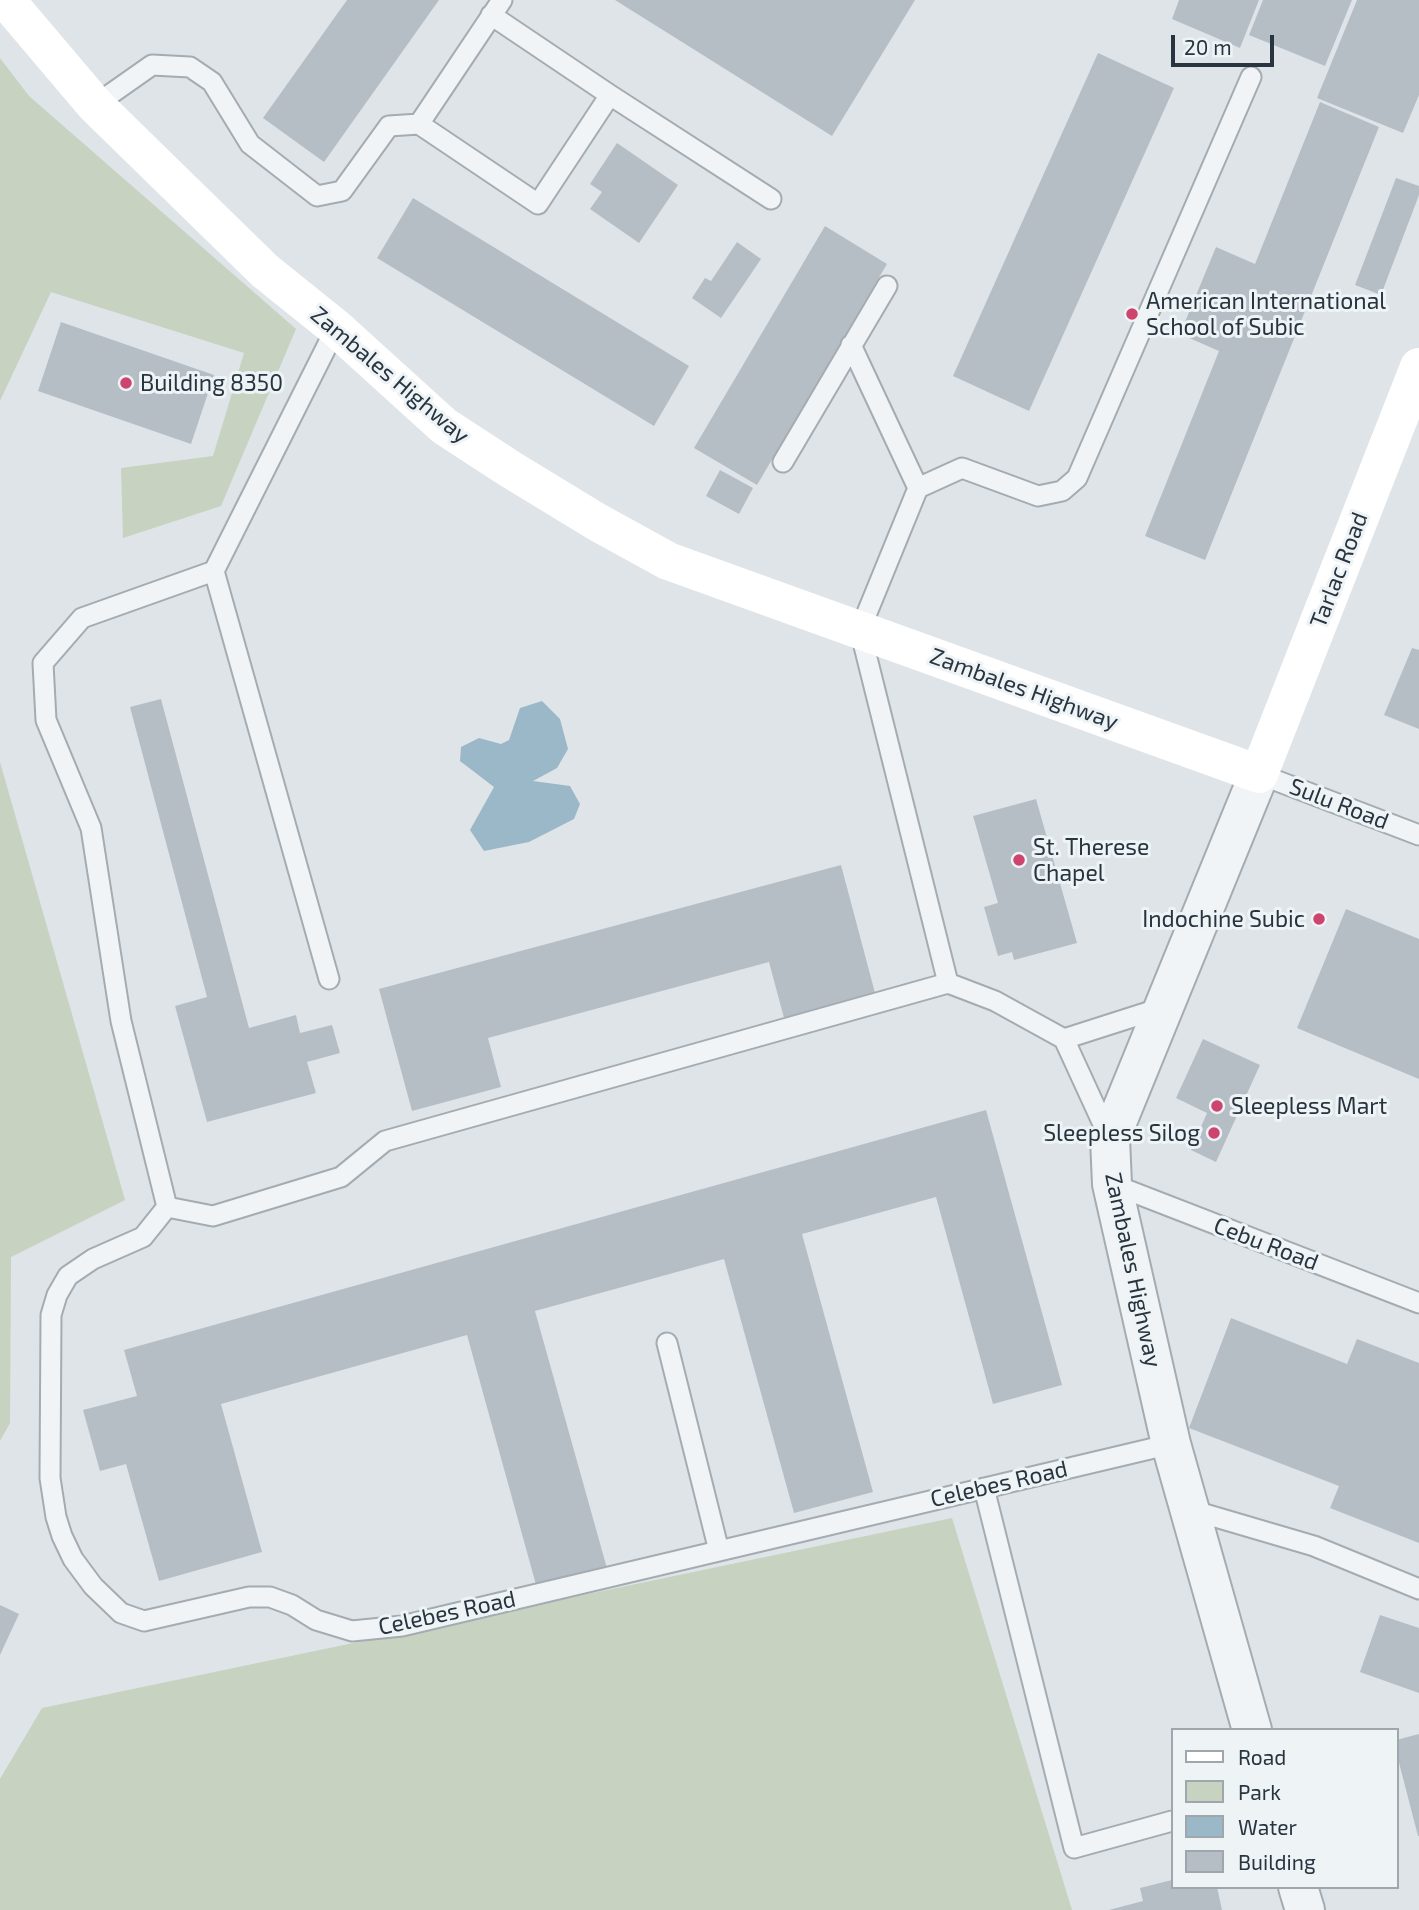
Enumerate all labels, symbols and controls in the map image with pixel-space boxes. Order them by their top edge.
scale bar [1174,21,1277,65]
text: 20 m [1184,34,1232,59]
place label: American International School of Subic [1146,287,1386,341]
street label: Zambales Highway [305,301,475,449]
marker: American International School of Subic [1124,306,1140,322]
place label: Building 8350 [140,369,283,397]
marker: Building 8350 [118,375,134,391]
street label: Tarlac Road [1304,508,1374,632]
street label: Zambales Highway [926,642,1122,736]
street label: Sulu Road [1285,772,1393,836]
place label: St. Therese Chapel [1033,833,1149,887]
marker: St. Therese Chapel [1011,852,1027,868]
place label: Indochine Subic [1142,905,1305,933]
marker: Indochine Subic [1311,911,1327,927]
place label: Sleepless Mart [1231,1092,1387,1120]
marker: Sleepless Mart [1209,1098,1225,1114]
place label: Sleepless Silog [1043,1119,1200,1147]
marker: Sleepless Silog [1206,1125,1222,1141]
street label: Zambales Highway [1099,1170,1167,1370]
street label: Cebu Road [1210,1211,1322,1277]
street label: Celebes Road [928,1455,1070,1513]
street label: Celebes Road [376,1585,518,1641]
legend [1170,1728,1398,1889]
text: Road [1238,1744,1286,1769]
text: Park [1238,1779,1281,1804]
text: Water [1238,1814,1297,1839]
text: Building [1238,1849,1316,1874]

